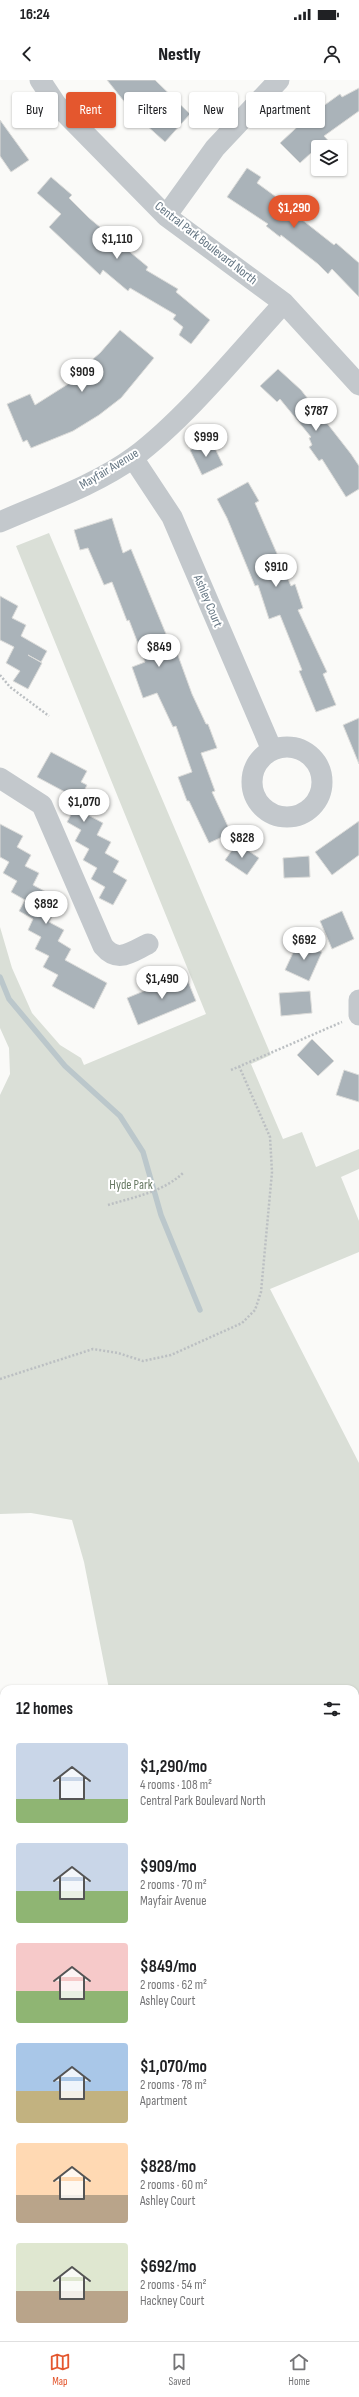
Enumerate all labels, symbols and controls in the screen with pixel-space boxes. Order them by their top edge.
text: 16:24 [20,5,50,24]
icon: back [16,43,38,65]
icon: person [321,43,343,65]
text: Nestly [158,44,201,65]
chip: Buy [12,92,58,128]
chip: Rent [66,92,116,128]
chip: Filters [124,92,181,128]
chip: New [189,92,238,128]
chip: Apartment [246,92,325,128]
map controls [311,140,347,176]
button: layers [311,140,347,176]
pin: $1,290 [261,195,327,229]
street label: Central Park Boulevard North [152,198,260,288]
text: $1,290 [277,200,311,216]
pin: $1,110 [84,226,150,260]
text: $1,110 [101,231,133,247]
pin: $909 [58,359,106,393]
text: $909 [69,364,95,380]
pin: $787 [292,398,340,432]
text: $787 [304,403,328,419]
pin: $999 [182,424,230,458]
text: $999 [193,429,219,445]
street label: Mayfair Avenue [76,445,142,493]
pin: $910 [252,554,300,588]
text: $910 [264,559,288,575]
street label: Ashley Court [189,571,226,630]
pin: $849 [135,634,183,668]
text: $849 [146,639,172,655]
pin: $1,070 [51,789,117,823]
text: $1,070 [68,794,100,810]
pin: $828 [218,825,266,859]
text: $828 [230,830,254,846]
pin: $892 [22,891,70,925]
text: $892 [34,896,58,912]
pin: $692 [280,927,328,961]
text: $692 [292,932,316,948]
pin: $1,490 [129,966,195,1000]
text: $1,490 [145,971,179,987]
park label: Hyde Park [109,1177,153,1193]
icon: filters [321,1698,343,1720]
text: 12 homes [16,1699,73,1719]
text: $1,290/mo [140,1757,207,1777]
icon: home [48,1759,96,1807]
text: 4 rooms · 108 m² [140,1777,212,1793]
text: Central Park Boulevard North [140,1793,266,1809]
text: $909/mo [140,1857,197,1877]
icon: home [48,1859,96,1907]
text: 2 rooms · 70 m² [140,1877,207,1893]
text: Mayfair Avenue [140,1893,206,1909]
text: $849/mo [140,1957,197,1977]
icon: home [48,1959,96,2007]
text: 2 rooms · 62 m² [140,1977,207,1993]
text: Ashley Court [140,1993,195,2009]
text: $1,070/mo [140,2057,207,2077]
icon: home [48,2059,96,2107]
text: 2 rooms · 78 m² [140,2077,207,2093]
text: Apartment [140,2093,187,2109]
text: $828/mo [140,2157,196,2177]
icon: home [48,2159,96,2207]
text: 2 rooms · 60 m² [140,2177,207,2193]
text: Ashley Court [140,2193,195,2209]
text: $692/mo [140,2257,196,2277]
icon: home [48,2259,96,2307]
text: 2 rooms · 54 m² [140,2277,207,2293]
text: Hackney Court [140,2293,204,2309]
tab: Map [49,2351,71,2388]
tab: Saved [168,2351,191,2388]
tab: Home [288,2351,310,2388]

